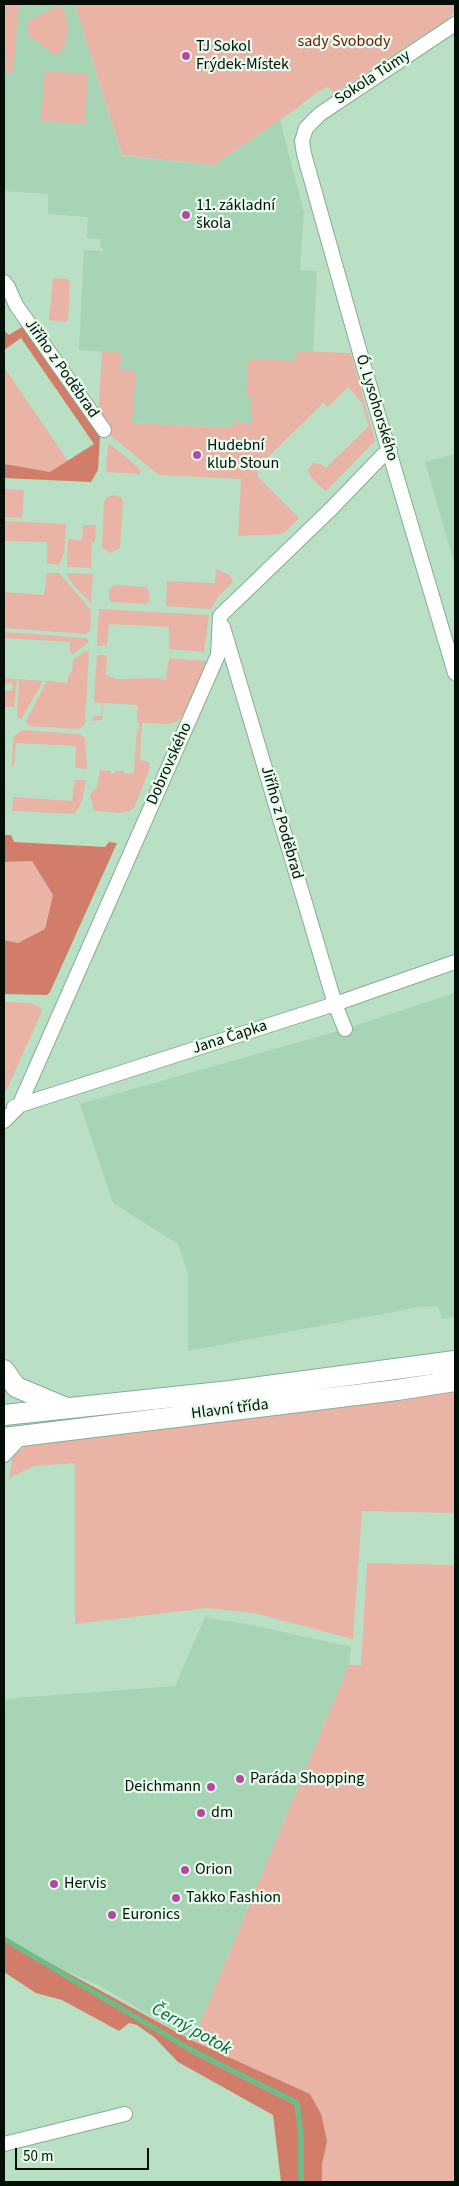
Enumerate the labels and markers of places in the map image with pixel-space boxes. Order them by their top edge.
place label: TJ Sokol Frýdek-Místek [196,37,289,75]
marker: TJ Sokol Frýdek-Místek [180,50,192,62]
place label: 11. základní škola [196,196,275,234]
marker: 11. základní škola [180,209,192,221]
place label: Hudební klub Stoun [207,436,279,474]
marker: Hudební klub Stoun [191,449,203,461]
place label: Paráda Shopping [250,1769,364,1789]
marker: Paráda Shopping [234,1773,246,1785]
place label: Deichmann [124,1777,201,1797]
marker: Deichmann [205,1781,217,1793]
place label: dm [211,1803,233,1823]
marker: dm [195,1807,207,1819]
place label: Orion [195,1860,233,1880]
marker: Orion [179,1864,191,1876]
place label: Hervis [64,1874,106,1894]
marker: Hervis [48,1878,60,1890]
place label: Takko Fashion [186,1888,281,1908]
marker: Takko Fashion [170,1892,182,1904]
place label: Euronics [122,1905,180,1925]
marker: Euronics [106,1909,118,1921]

